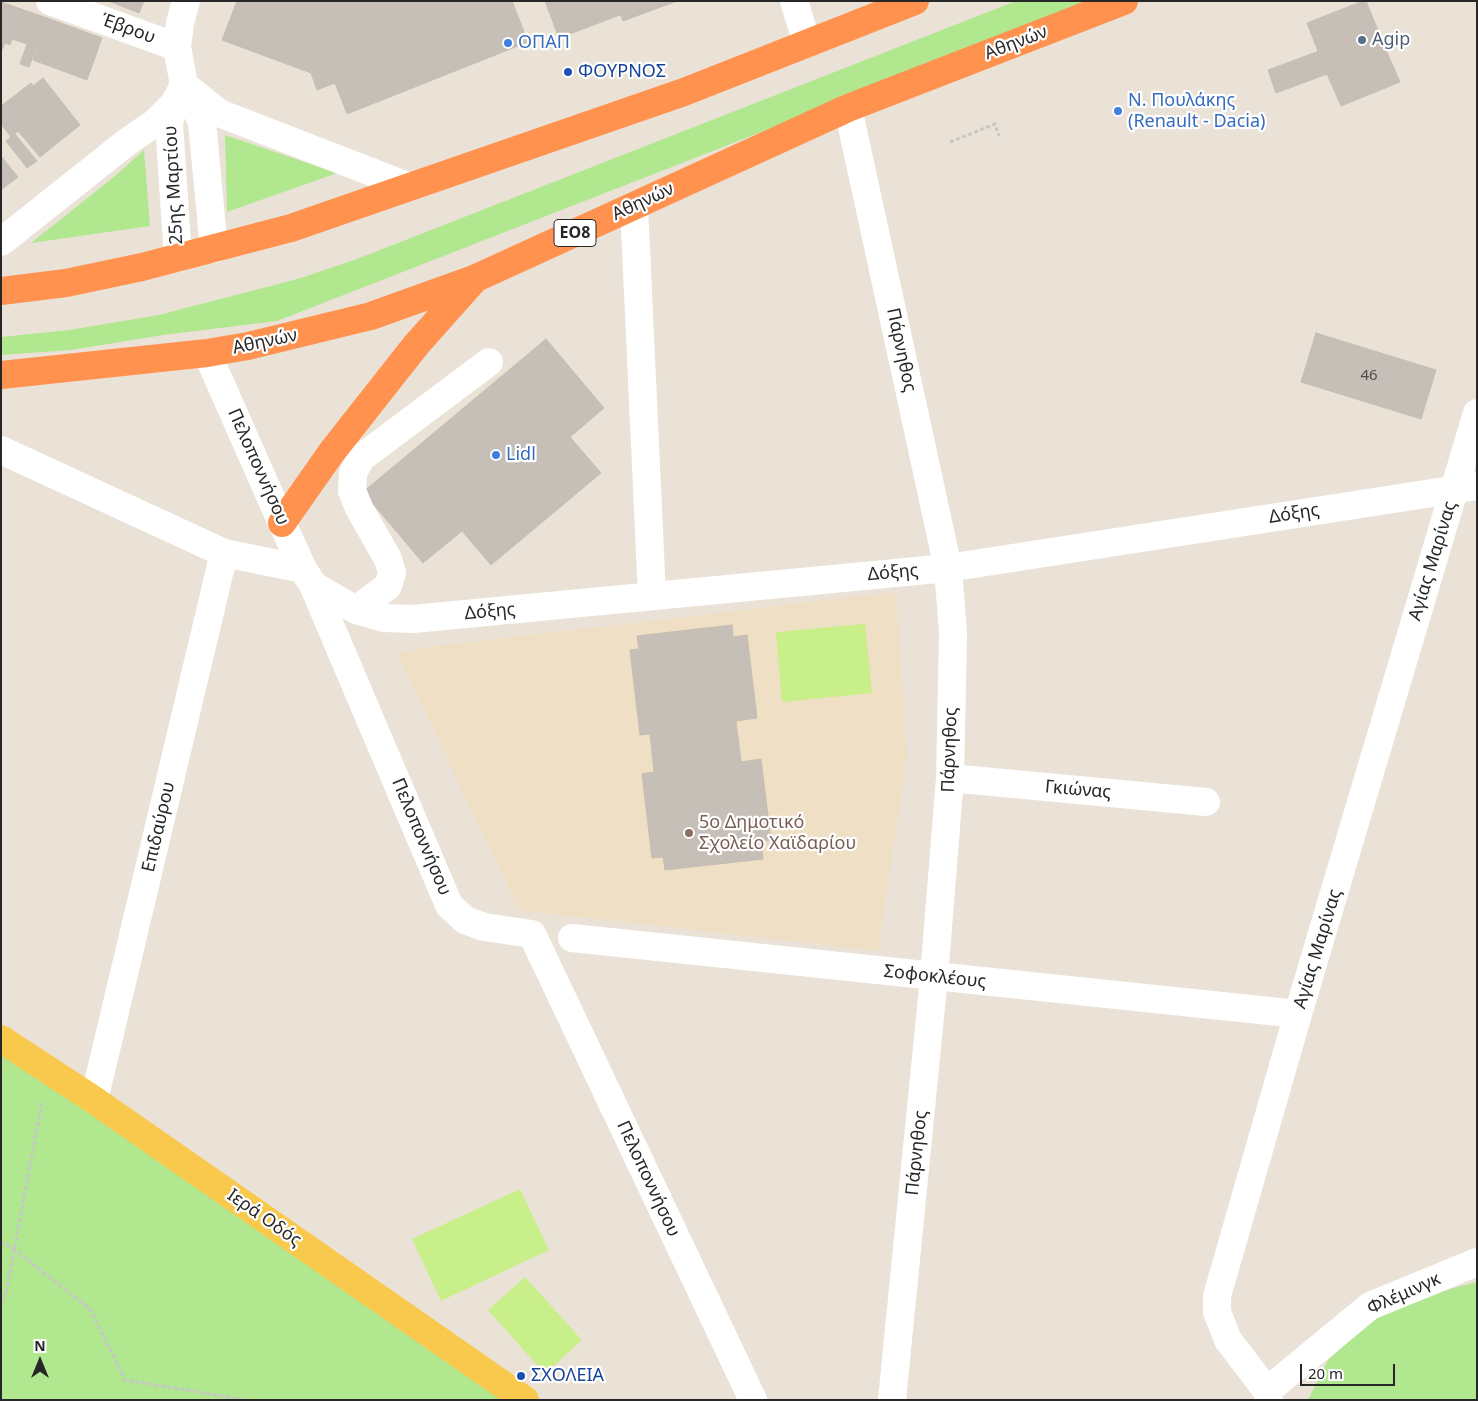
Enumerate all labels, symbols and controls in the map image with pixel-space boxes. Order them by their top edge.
street label: Έβρου [98,9,158,49]
street label: Αθηνών [982,21,1050,65]
place label: Agip [1372,29,1410,51]
place label: ΟΠΑΠ [518,32,570,54]
marker: Agip [1356,34,1368,46]
marker: ΟΠΑΠ [502,37,514,49]
place label: ΦΟΥΡΝΟΣ [578,61,666,83]
marker: ΦΟΥΡΝΟΣ [562,66,574,78]
place label: Ν. Πουλάκης (Renault - Dacia) [1128,90,1265,132]
marker: Ν. Πουλάκης (Renault - Dacia) [1112,105,1124,117]
street label: 25ης Μαρτίου [160,125,188,245]
street label: Αθηνών [609,178,677,226]
road number: ΕΟ8 [554,220,596,247]
street label: Πάρνηθος [882,306,920,394]
street label: Αθηνών [231,325,299,359]
house number: 46 [1360,367,1378,385]
street label: Πελοποννήσου [223,405,293,529]
place label: Lidl [506,444,536,466]
marker: Lidl [490,449,502,461]
street label: Δόξης [1267,499,1321,529]
street label: Αγίας Μαρίνας [1405,499,1461,623]
street label: Δόξης [867,560,919,586]
street label: Δόξης [464,599,516,625]
street label: Πάρνηθος [938,707,962,793]
street label: Πελοποννήσου [387,775,455,899]
street label: Γκιώνας [1044,776,1112,804]
street label: Επιδαύρου [138,780,180,874]
place label: 5ο Δημοτικό Σχολείο Χαϊδαρίου [699,812,856,854]
marker: 5ο Δημοτικό Σχολείο Χαϊδαρίου [683,827,695,839]
street label: Αγίας Μαρίνας [1290,887,1346,1011]
street label: Σοφοκλέους [883,961,987,993]
street label: Πάρνηθος [902,1109,932,1197]
street label: Πελοποννήσου [612,1118,684,1240]
street label: Ιερά Οδός [223,1185,305,1251]
street label: Φλέμινγκ [1364,1268,1444,1320]
north arrow [15,1336,65,1386]
text: N [34,1336,46,1355]
scale bar [1303,1354,1398,1386]
text: 20 m [1308,1363,1343,1383]
place label: ΣΧΟΛΕΙΑ [531,1365,604,1387]
marker: ΣΧΟΛΕΙΑ [515,1370,527,1382]

